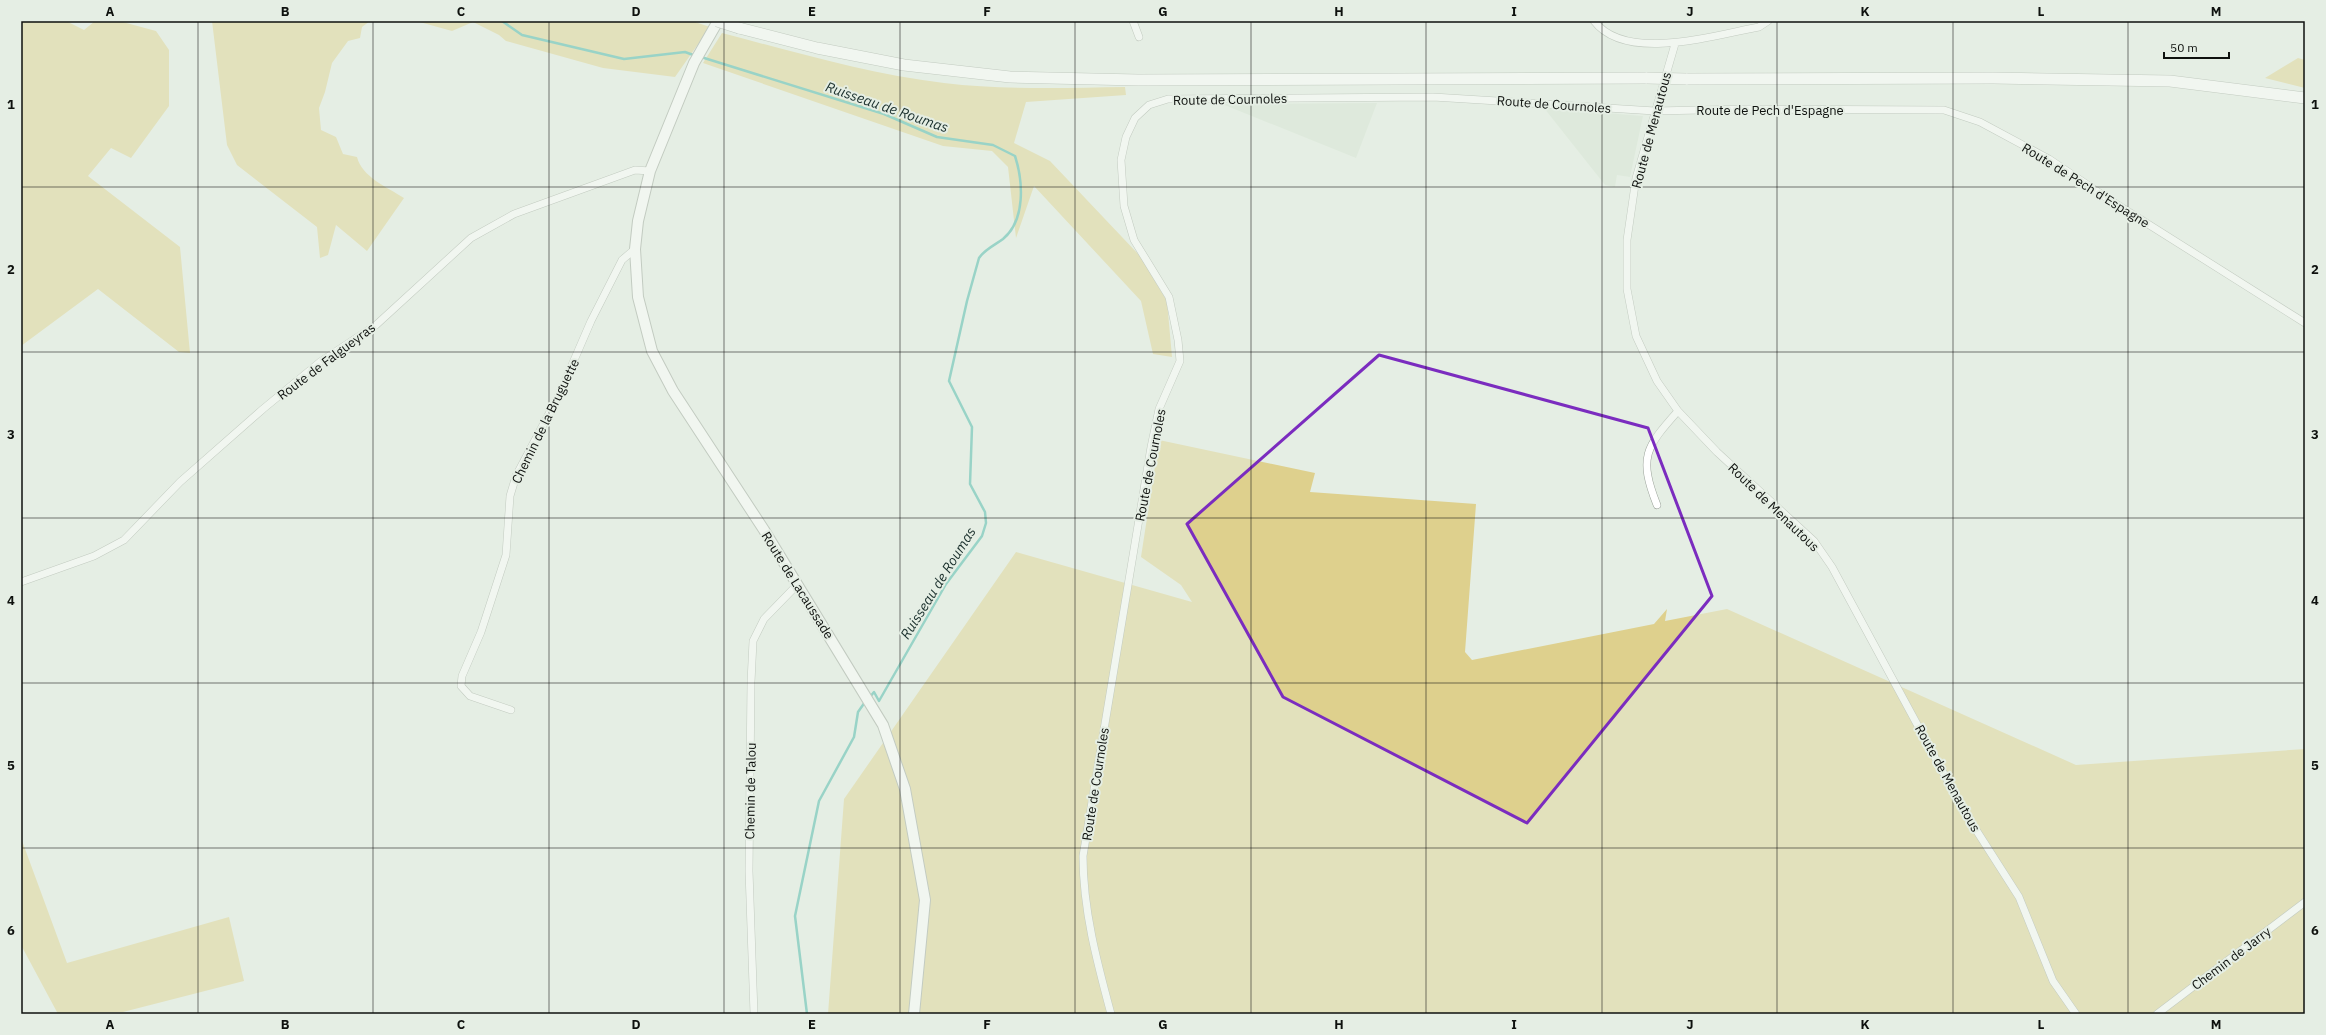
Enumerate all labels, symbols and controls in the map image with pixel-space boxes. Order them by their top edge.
text: A [106,3,115,20]
text: B [281,3,290,20]
text: C [457,3,466,20]
text: D [631,3,641,20]
text: E [808,3,816,20]
text: F [983,3,991,20]
text: G [1158,3,1168,20]
text: H [1334,3,1344,20]
text: I [1511,3,1517,20]
text: J [1686,3,1694,20]
text: K [1860,3,1870,20]
text: L [2038,3,2045,20]
text: M [2211,3,2221,20]
scale bar [2164,34,2229,60]
text: 50 m [2170,40,2198,55]
street label: Route de Menautous [1628,70,1675,190]
water label: Ruisseau de Roumas [823,78,951,137]
street label: Route de Cournoles [1173,90,1287,109]
street label: Route de Cournoles [1496,92,1612,117]
text: 1 [7,96,15,113]
text: 1 [2311,96,2319,113]
street label: Route de Pech d'Espagne [1696,102,1844,119]
street label: Route de Pech d'Espagne [2019,139,2153,232]
text: 2 [7,261,15,278]
text: 2 [2311,261,2319,278]
street label: Route de Falgueyras [274,319,379,404]
street label: Chemin de la Bruguette [508,356,583,487]
street label: Route de Cournoles [1131,407,1170,523]
text: 3 [7,426,15,443]
text: 3 [2311,426,2319,443]
street label: Route de Menautous [1725,460,1823,555]
water label: Ruisseau de Roumas [896,523,980,642]
street label: Route de Lacaussade [758,528,838,642]
text: 4 [7,592,15,609]
text: 4 [2311,592,2319,609]
street label: Route de Menautous [1911,722,1984,835]
street label: Route de Cournoles [1078,726,1113,842]
street label: Chemin de Talou [741,742,760,840]
text: 5 [7,757,15,774]
text: 5 [2311,757,2319,774]
text: 6 [7,922,15,939]
text: 6 [2311,922,2319,939]
street label: Chemin de Jarry [2188,923,2275,994]
text: A [106,1016,115,1033]
text: B [281,1016,290,1033]
text: C [457,1016,466,1033]
text: D [631,1016,641,1033]
text: E [808,1016,816,1033]
text: F [983,1016,991,1033]
text: G [1158,1016,1168,1033]
text: H [1334,1016,1344,1033]
text: I [1511,1016,1517,1033]
text: J [1686,1016,1694,1033]
text: K [1860,1016,1870,1033]
text: L [2038,1016,2045,1033]
text: M [2211,1016,2221,1033]

